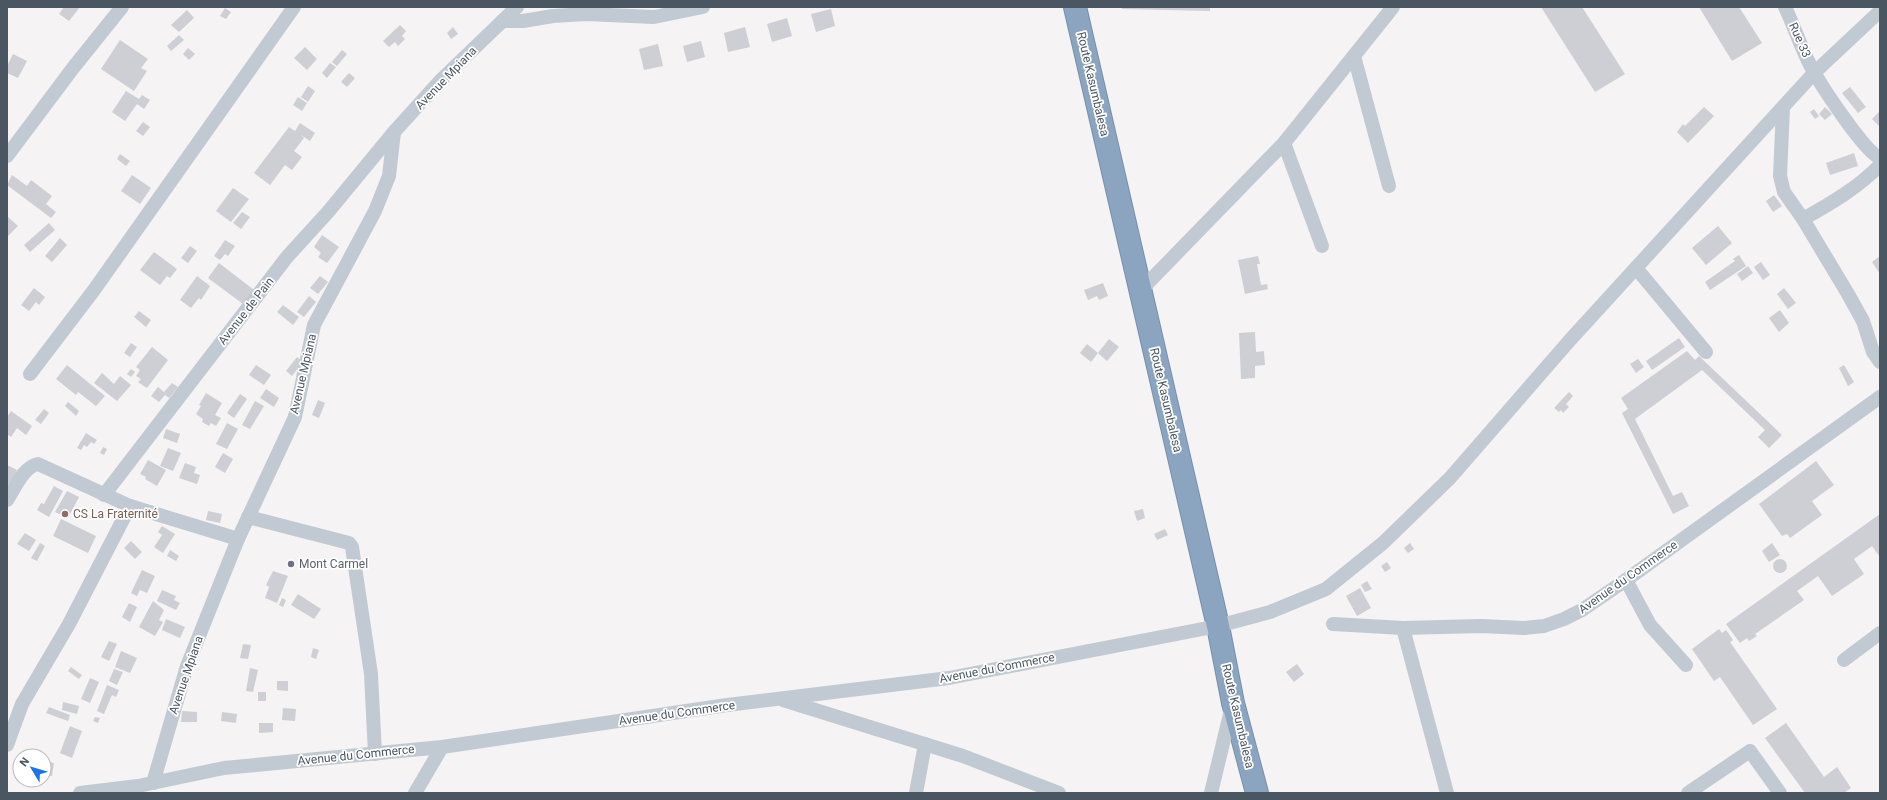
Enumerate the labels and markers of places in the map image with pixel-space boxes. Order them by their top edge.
place label: CS La Fraternité [73,507,158,521]
marker: CS La Fraternité [60,509,70,519]
place label: Mont Carmel [299,557,368,571]
marker: Mont Carmel [286,559,296,569]

